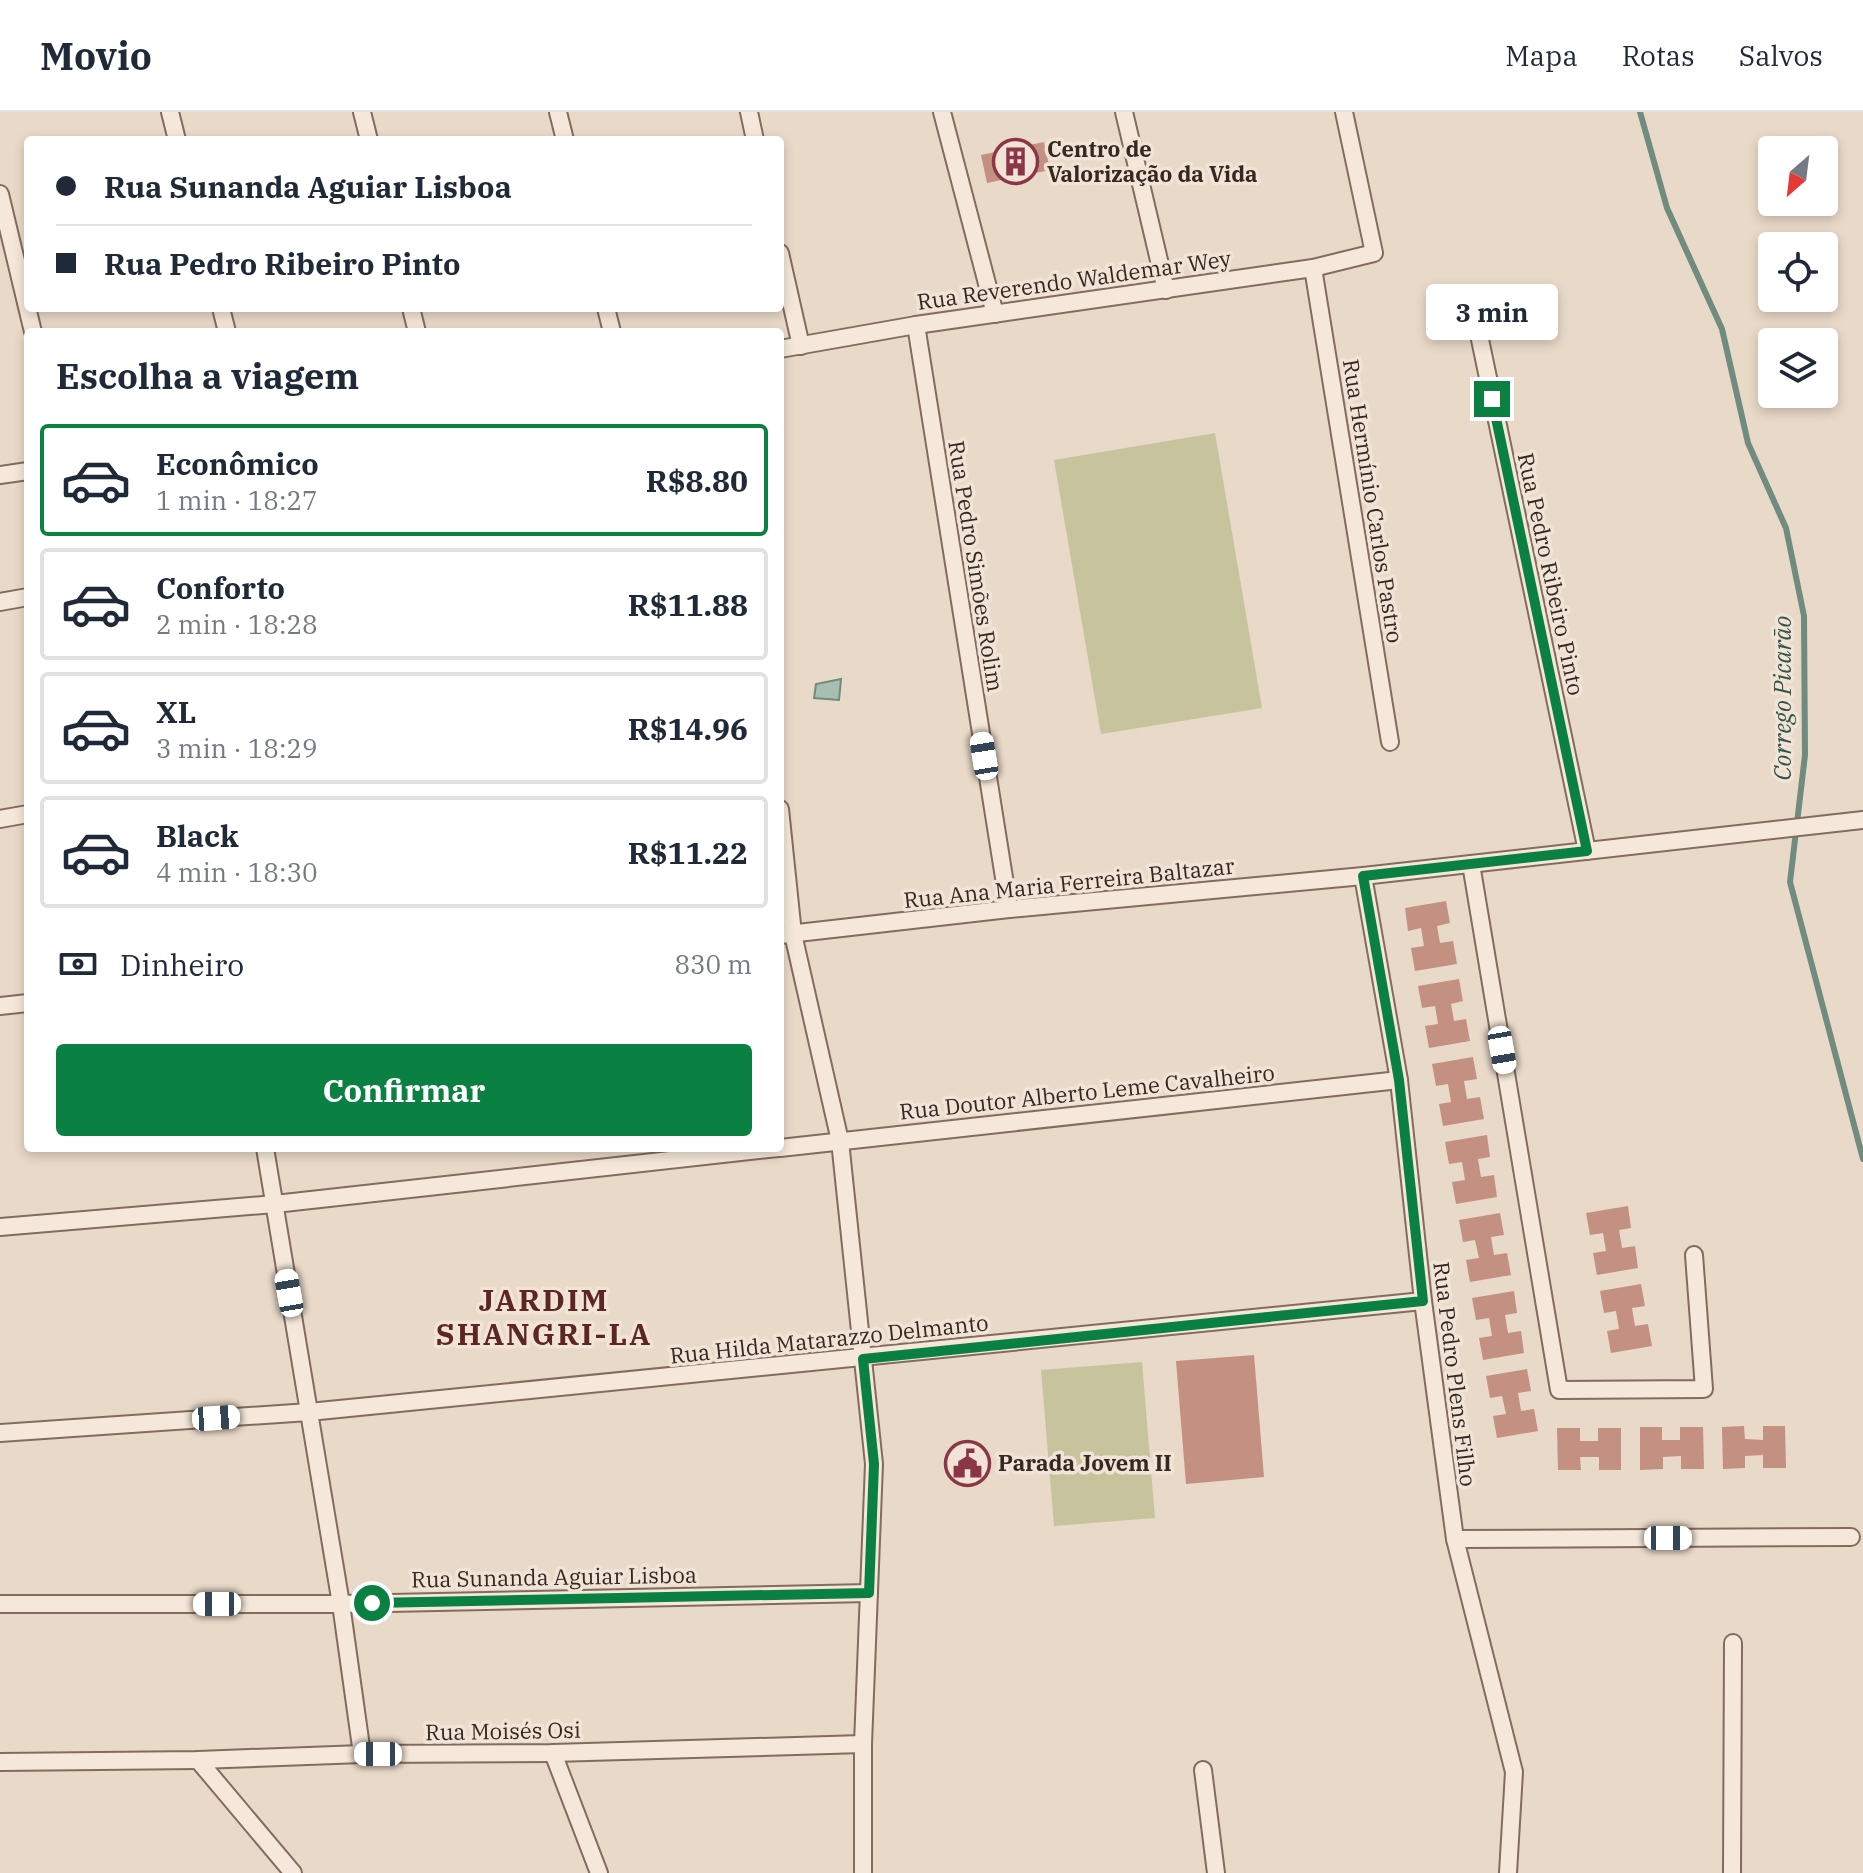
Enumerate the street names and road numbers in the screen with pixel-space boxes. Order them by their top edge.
street label: Rua Reverendo Waldemar Wey [915,243,1233,316]
street label: Rua Hermínio Carlos Pastro [1337,357,1410,645]
street label: Rua Pedro Simões Rolim [942,438,1011,694]
street label: Rua Pedro Ribeiro Pinto [1512,450,1591,698]
street label: Rua Ana Maria Ferreira Baltazar [902,851,1236,914]
street label: Rua Doutor Alberto Leme Cavalheiro [898,1057,1276,1126]
street label: Rua Pedro Plens Filho [1427,1260,1484,1488]
street label: Rua Hilda Matarazzo Delmanto [668,1307,990,1370]
street label: Rua Sunanda Aguiar Lisboa [411,1560,697,1593]
street label: Rua Moisés Osi [425,1715,581,1746]

